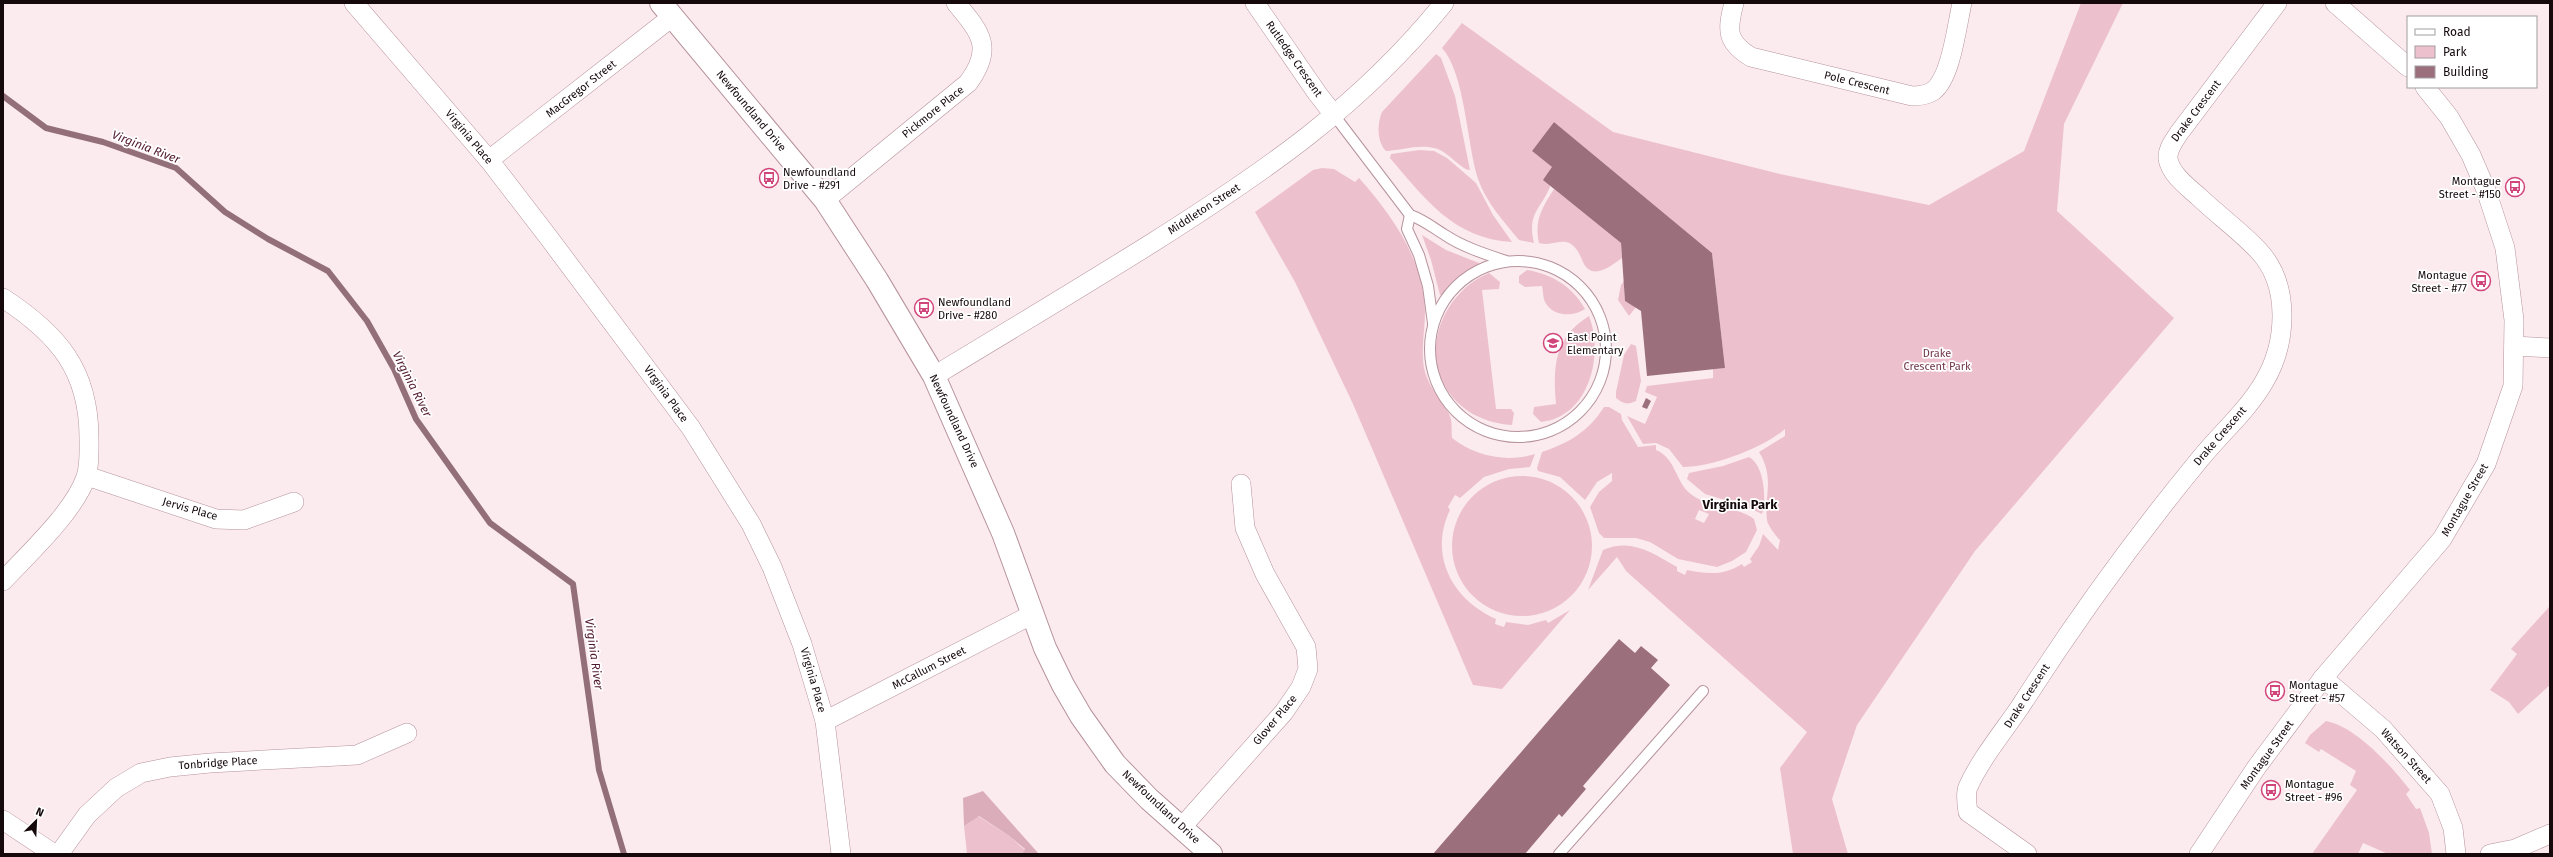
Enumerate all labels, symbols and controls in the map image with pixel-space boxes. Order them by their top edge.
legend [2407,16,2537,88]
street label: Rutledge Crescent [1263,19,1325,99]
text: Road [2443,25,2471,39]
text: Park [2443,45,2467,59]
street label: MacGregor Street [543,58,619,120]
text: Building [2443,65,2489,79]
street label: Newfoundland Drive [713,68,789,154]
street label: Pole Crescent [1823,69,1891,97]
street label: Drake Crescent [2169,78,2223,144]
street label: Pickmore Place [900,83,966,141]
street label: Virginia Place [442,107,496,167]
water label: Virginia River [110,128,182,167]
place label: Newfoundland Drive - #291 [783,166,856,192]
bus stop icon: Newfoundland Drive - #291 [758,167,780,189]
place label: Montague Street - #150 [2439,175,2501,201]
bus stop icon: Montague Street - #150 [2504,176,2526,198]
street label: Middleton Street [1165,181,1243,237]
place label: Montague Street - #77 [2411,269,2467,295]
bus stop icon: Montague Street - #77 [2470,270,2492,292]
place label: Newfoundland Drive - #280 [938,296,1011,322]
bus stop icon: Newfoundland Drive - #280 [913,297,935,319]
place label: East Point Elementary [1567,331,1624,357]
school or university icon: East Point Elementary [1542,332,1564,354]
park label: Drake Crescent Park [1903,347,1971,373]
water label: Virginia River [389,349,435,420]
street label: Virginia Place [641,363,691,425]
street label: Newfoundland Drive [927,372,981,470]
street label: Drake Crescent [2191,404,2249,468]
street label: Montague Street [2439,461,2491,539]
street label: Jervis Place [161,495,219,523]
district label: Virginia Park [1702,497,1778,512]
water label: Virginia River [582,617,606,691]
street label: McCallum Street [890,644,968,692]
street label: Virginia Place [798,646,828,714]
street label: Drake Crescent [2001,661,2053,731]
place label: Montague Street - #57 [2289,679,2345,705]
bus stop icon: Montague Street - #57 [2264,680,2286,702]
street label: Glover Place [1250,692,1300,748]
street label: Montague Street [2238,718,2296,792]
street label: Watson Street [2378,726,2434,786]
street label: Tonbridge Place [178,754,258,772]
street label: Newfoundland Drive [1119,768,1203,846]
place label: Montague Street - #96 [2285,778,2343,804]
bus stop icon: Montague Street - #96 [2260,779,2282,801]
north arrow [16,801,56,841]
text: N [34,805,46,820]

